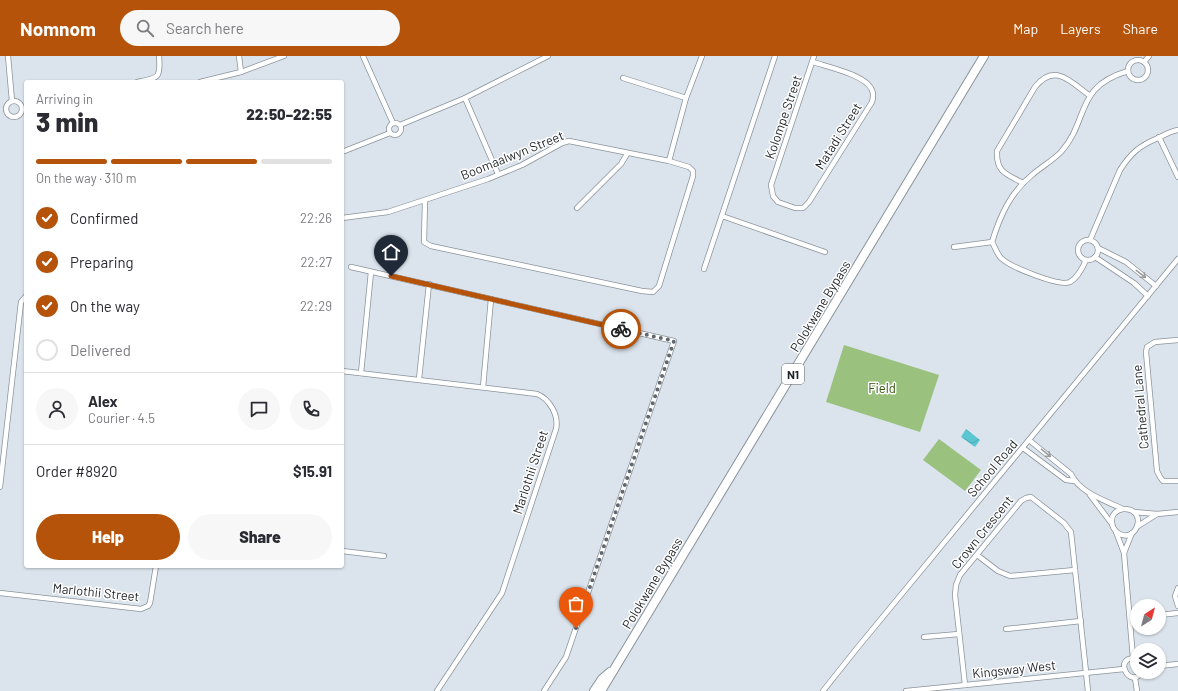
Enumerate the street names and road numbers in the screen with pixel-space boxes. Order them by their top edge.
street label: Kolompe Street [761,73,805,161]
street label: Matadi Street [811,100,865,172]
street label: Boomaalwyn Street [458,127,566,183]
street label: Polokwane Bypass [786,257,854,355]
road number: N1 [782,364,804,384]
street label: Cathedral Lane [1128,364,1152,450]
street label: Marlothii Street [509,428,551,516]
street label: School Road [963,436,1021,500]
street label: Crown Crescent [948,492,1016,572]
street label: Polokwane Bypass [618,534,686,632]
street label: Marlothii Street [52,579,140,605]
street label: Kingsway West [971,657,1057,681]

